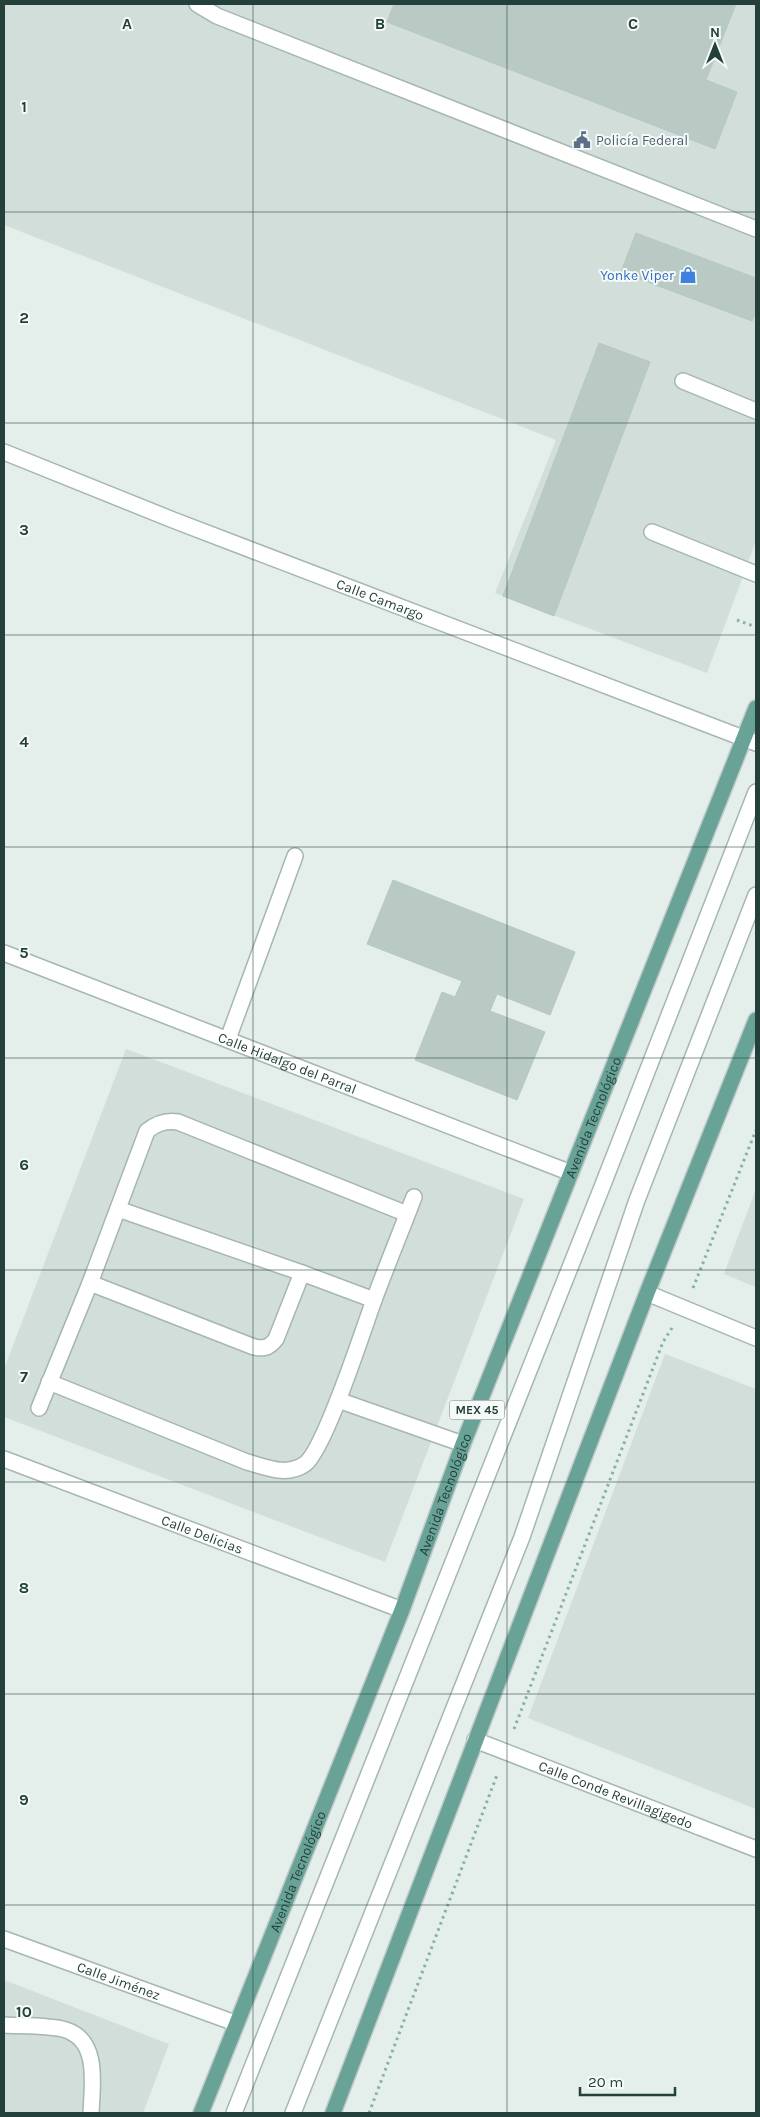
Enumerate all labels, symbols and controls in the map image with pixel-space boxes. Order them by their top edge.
text: A [122,14,132,33]
text: B [375,14,385,33]
text: C [628,14,638,33]
north arrow [690,20,740,70]
text: N [710,24,720,41]
text: 1 [21,97,27,116]
public building icon: Policía Federal [572,130,592,150]
place label: Policía Federal [596,132,688,149]
shop icon: Yonke Viper [678,265,698,285]
place label: Yonke Viper [600,267,675,284]
text: 2 [19,308,29,327]
text: 3 [19,520,29,539]
street label: Calle Camargo [334,575,426,624]
text: 4 [19,732,29,751]
text: 5 [19,943,29,962]
street label: Calle Hidalgo del Parral [216,1028,359,1097]
street label: Avenida Tecnológico [561,1054,625,1181]
text: 6 [19,1155,29,1174]
text: 7 [20,1367,28,1386]
road number: MEX 45 [450,1400,504,1420]
street label: Avenida Tecnológico [414,1431,475,1558]
street label: Calle Delicias [159,1511,245,1557]
text: 8 [19,1578,29,1597]
street label: Calle Conde Revillagigedo [536,1757,695,1832]
text: 9 [19,1790,29,1809]
street label: Avenida Tecnológico [266,1808,329,1935]
street label: Calle Jiménez [75,1958,163,2004]
text: 10 [16,2002,32,2021]
scale bar [580,2064,675,2096]
text: 20 m [588,2073,623,2091]

